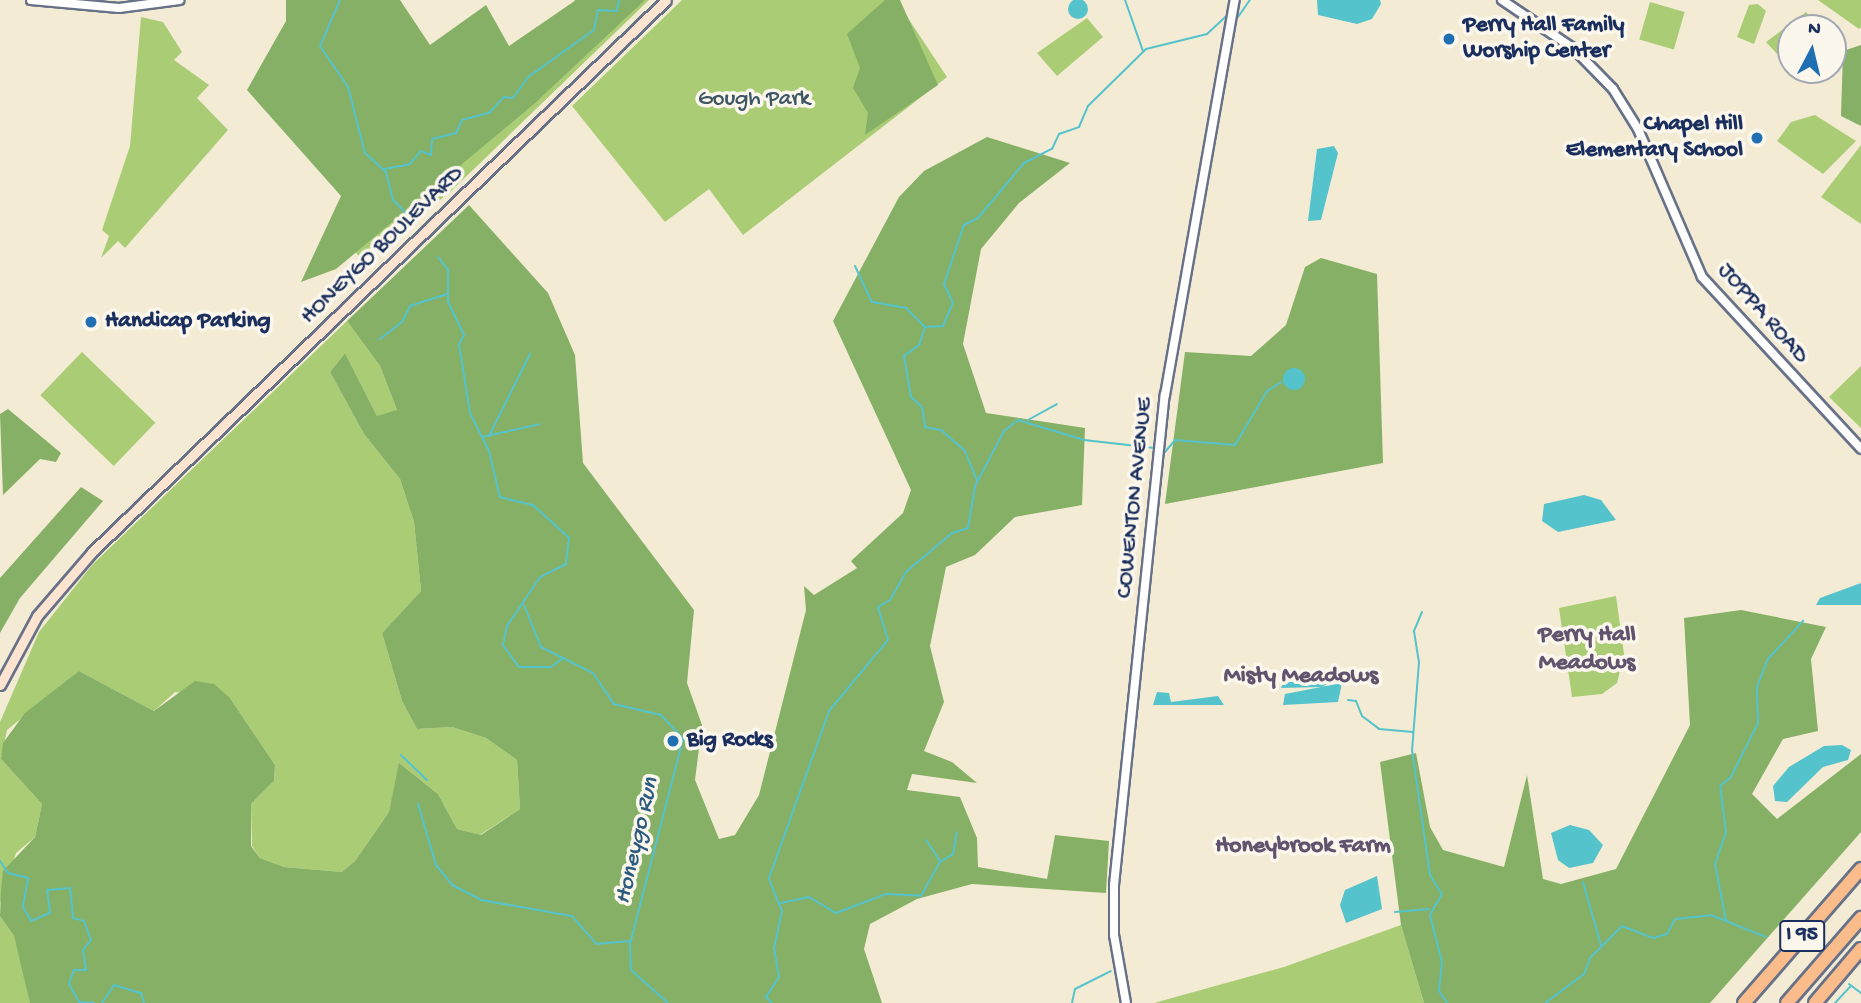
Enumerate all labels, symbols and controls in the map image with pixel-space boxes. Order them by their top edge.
place label: Perry Hall Family Worship Center [1463,12,1624,66]
north arrow [1777,14,1847,84]
text: N [1807,17,1822,42]
marker: Perry Hall Family Worship Center [1441,31,1457,47]
park label: Gough Park [698,86,810,114]
place label: Chapel Hill Elementary School [1566,111,1743,165]
marker: Chapel Hill Elementary School [1749,130,1765,146]
street label: HONEYGO BOULEVARD [296,161,470,331]
street label: JOPPA ROAD [1711,258,1813,370]
place label: Handicap Parking [105,308,270,336]
marker: Handicap Parking [83,314,99,330]
street label: COWENTON AVENUE [1112,396,1160,600]
district label: Perry Hall Meadows [1538,622,1636,678]
district label: Misty Meadows [1224,663,1378,691]
place label: Big Rocks [687,727,773,755]
marker: Big Rocks [665,733,681,749]
water label: Honeygo Run [609,775,667,907]
district label: Honeybrook Farm [1215,833,1391,861]
road number: I 95 [1778,918,1826,954]

